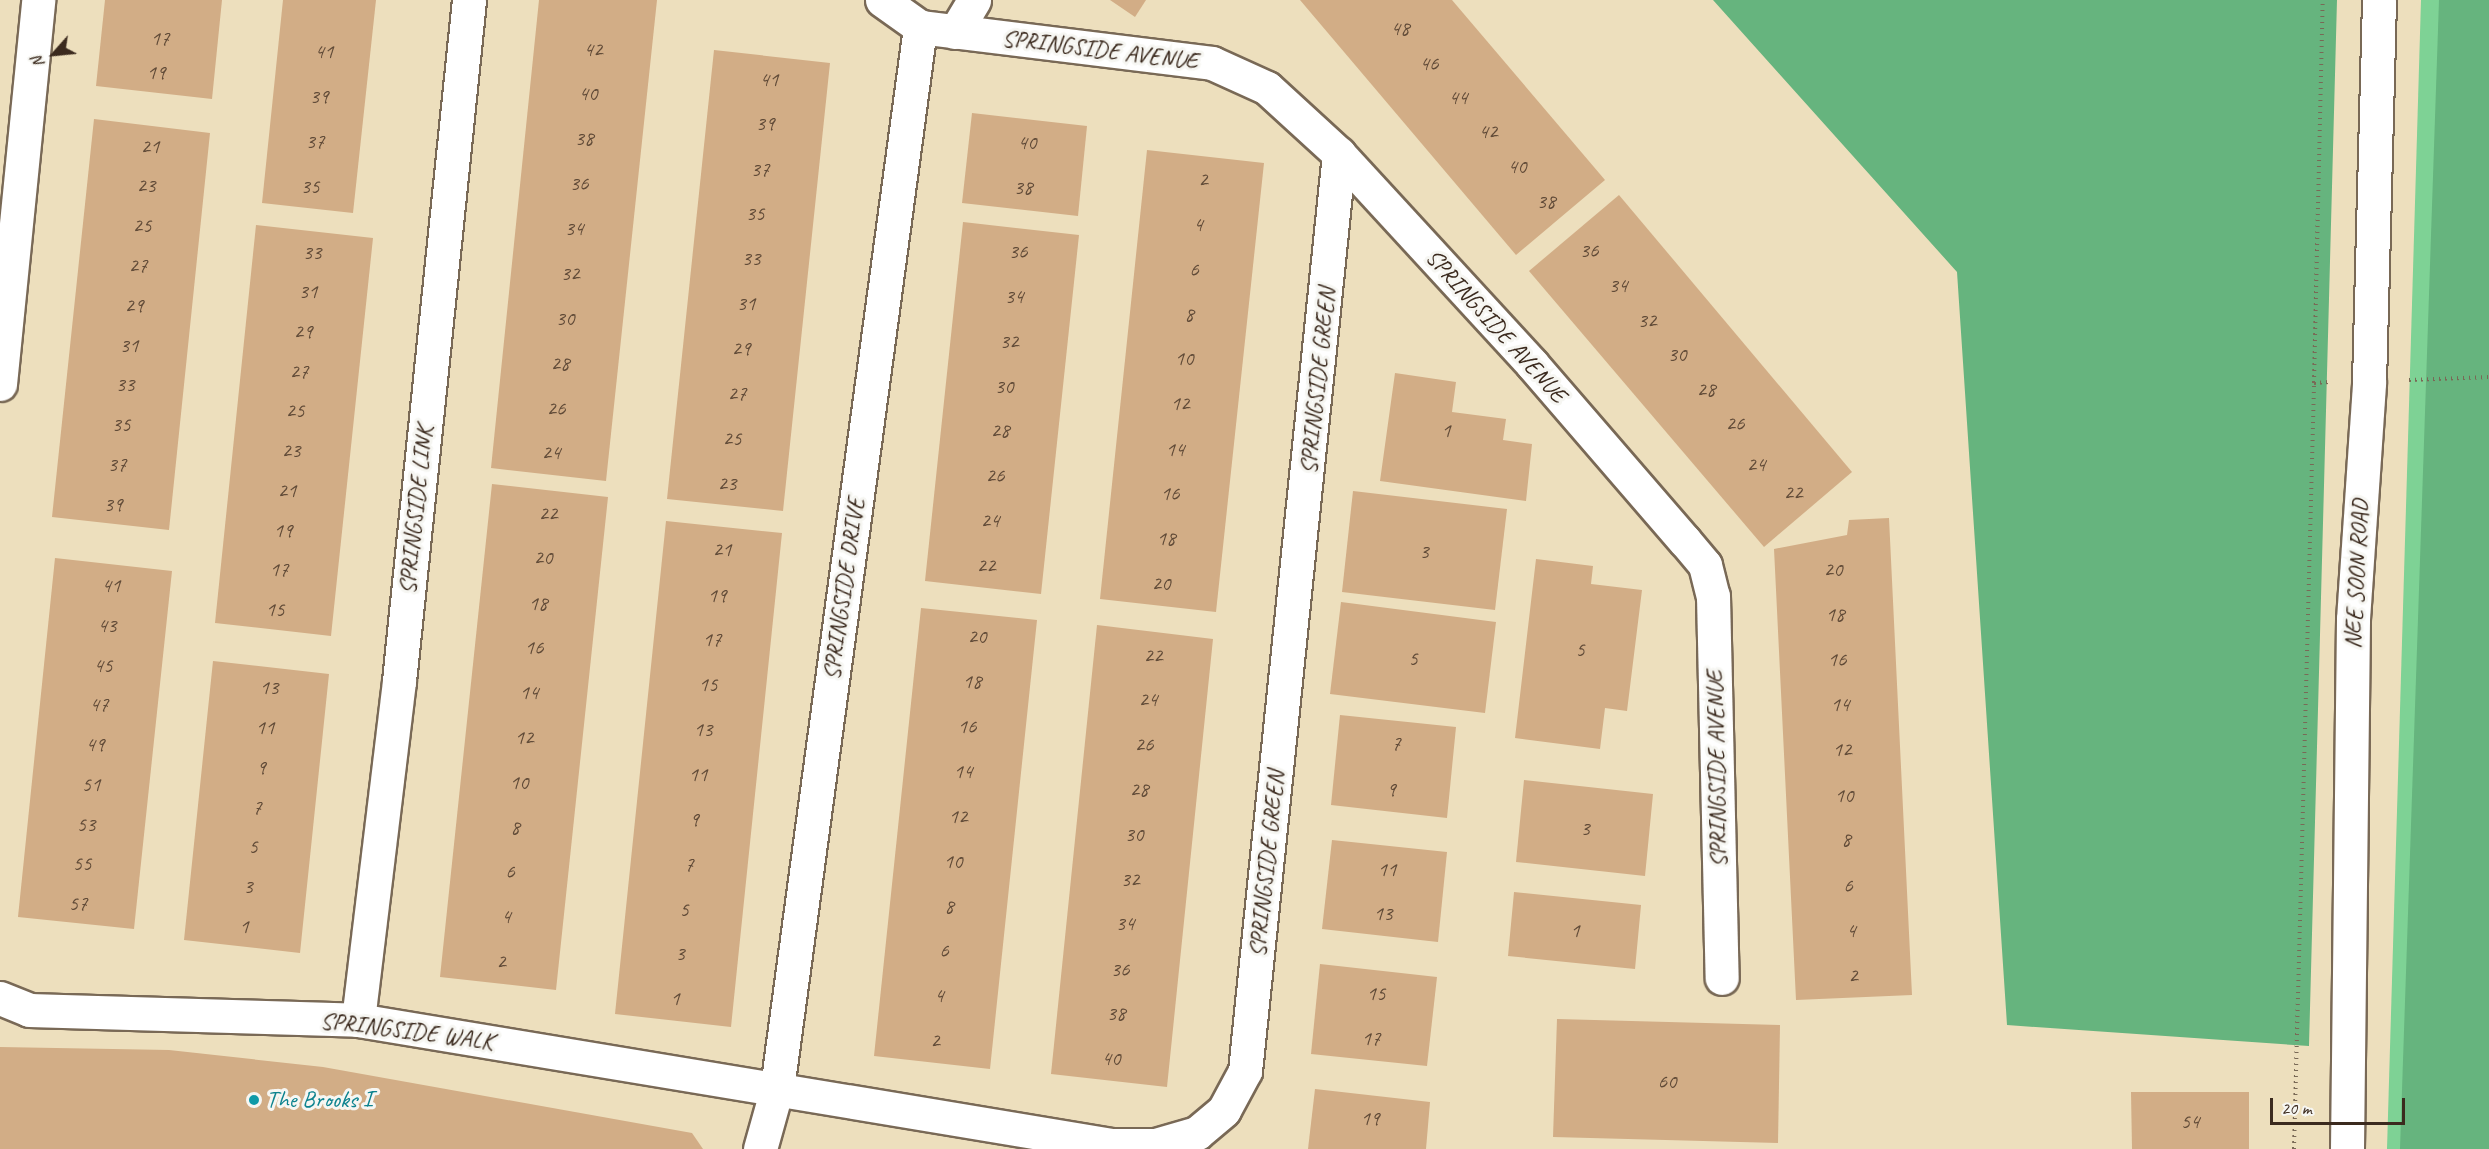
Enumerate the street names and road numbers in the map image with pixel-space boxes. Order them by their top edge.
street label: SPRINGSIDE AVENUE [1001,24,1199,76]
street label: SPRINGSIDE AVENUE [1419,243,1573,409]
street label: SPRINGSIDE GREEN [1294,287,1342,475]
street label: SPRINGSIDE LINK [393,425,439,595]
street label: SPRINGSIDE DRIVE [817,496,871,682]
street label: NEE SOON ROAD [2339,498,2375,650]
street label: SPRINGSIDE AVENUE [1701,670,1733,868]
street label: SPRINGSIDE GREEN [1243,770,1291,958]
street label: SPRINGSIDE WALK [319,1006,495,1056]

